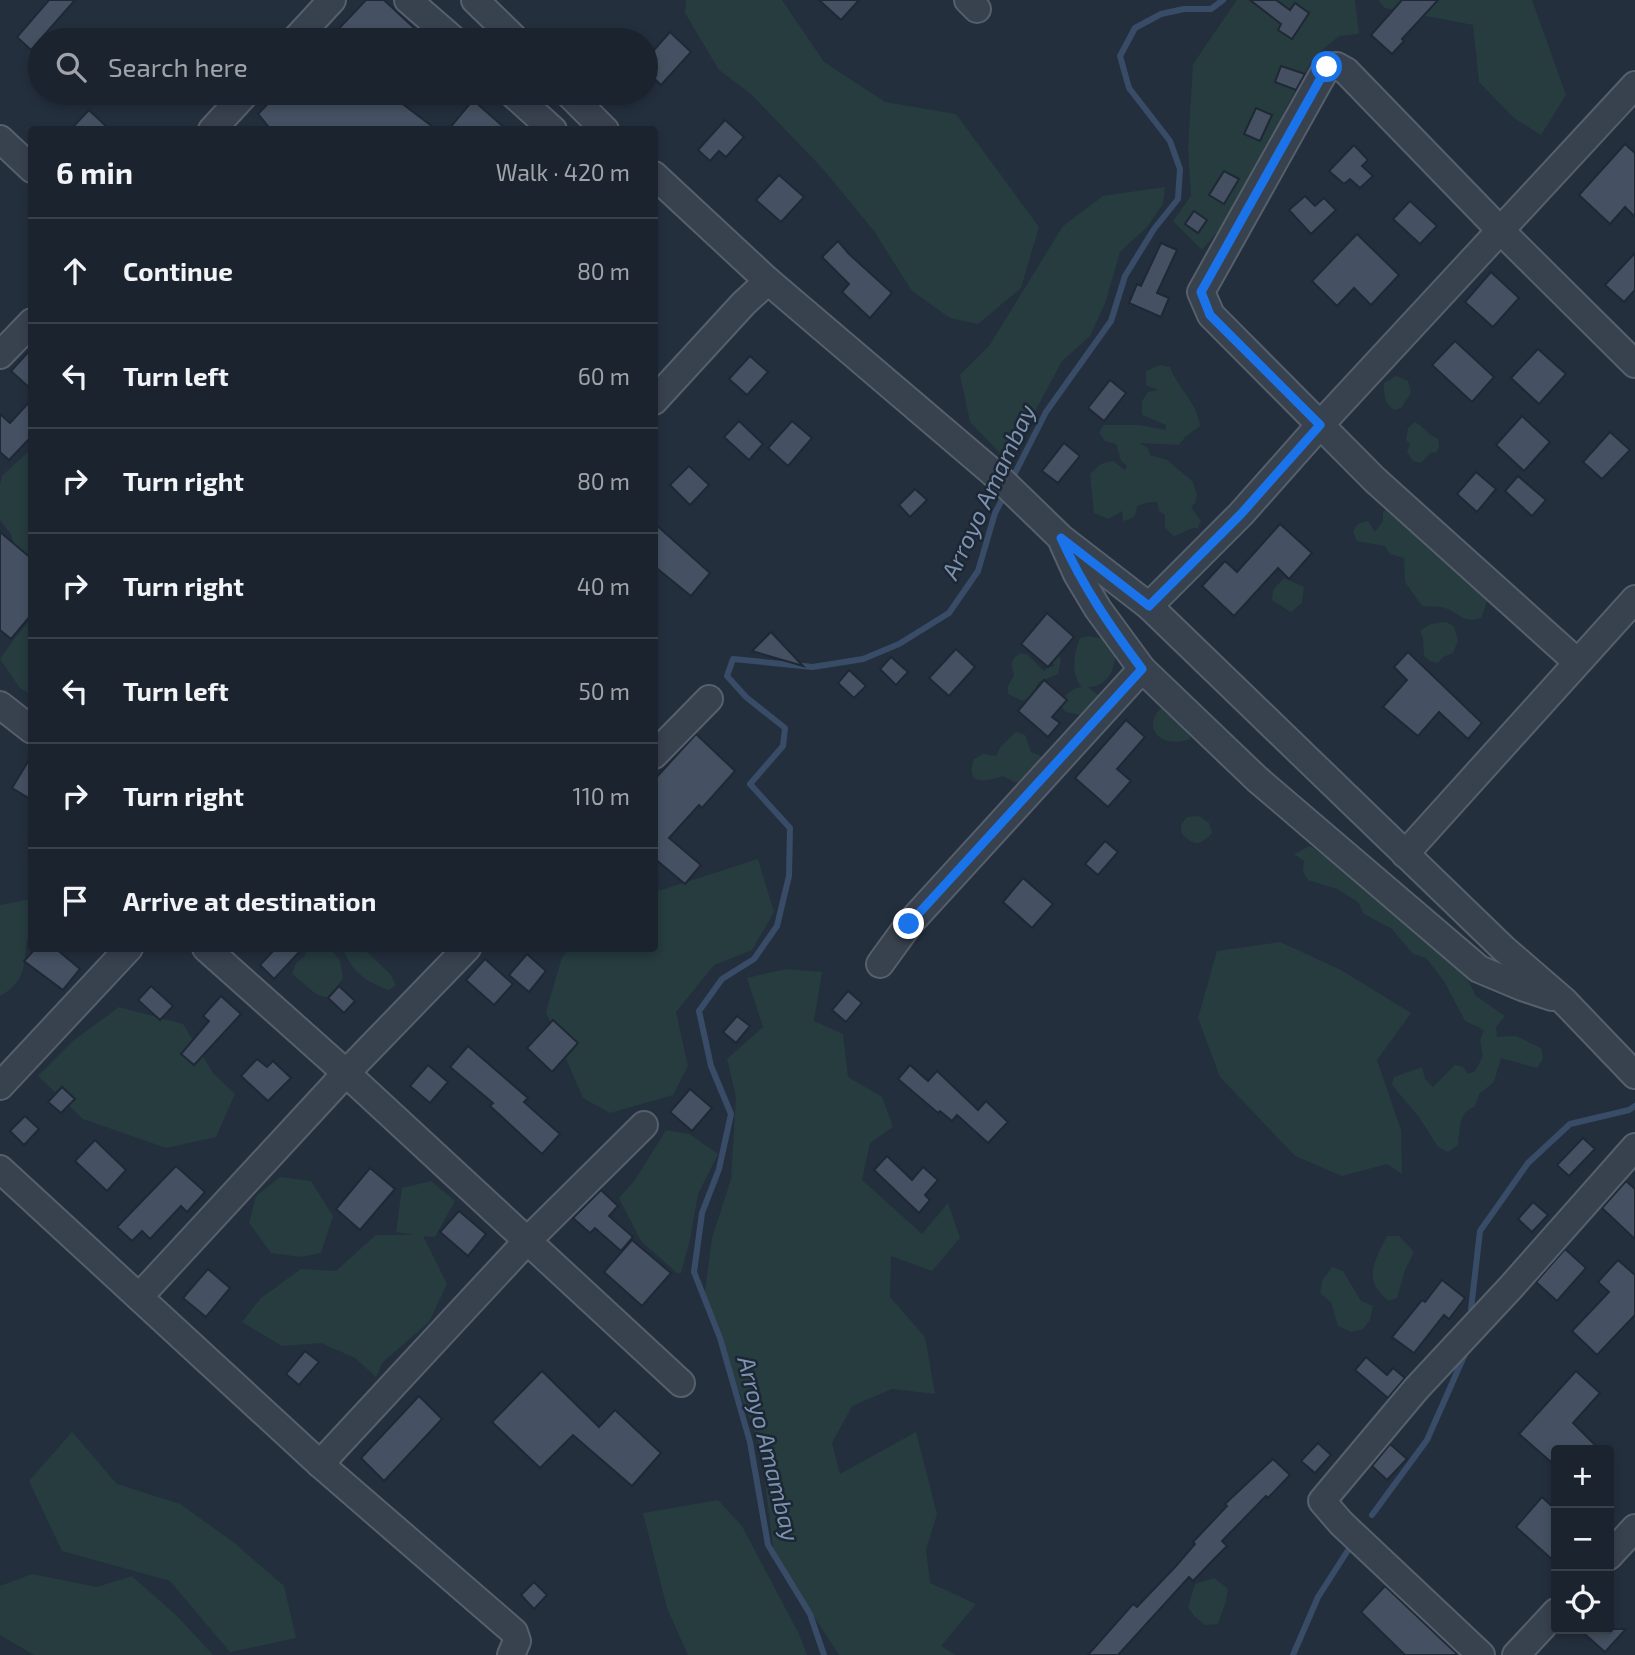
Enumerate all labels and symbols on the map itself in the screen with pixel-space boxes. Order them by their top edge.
route start [1311,51,1342,82]
water label: Arroyo Amambay [934,399,1041,584]
route end [893,908,924,939]
water label: Arroyo Amambay [732,1352,806,1544]

